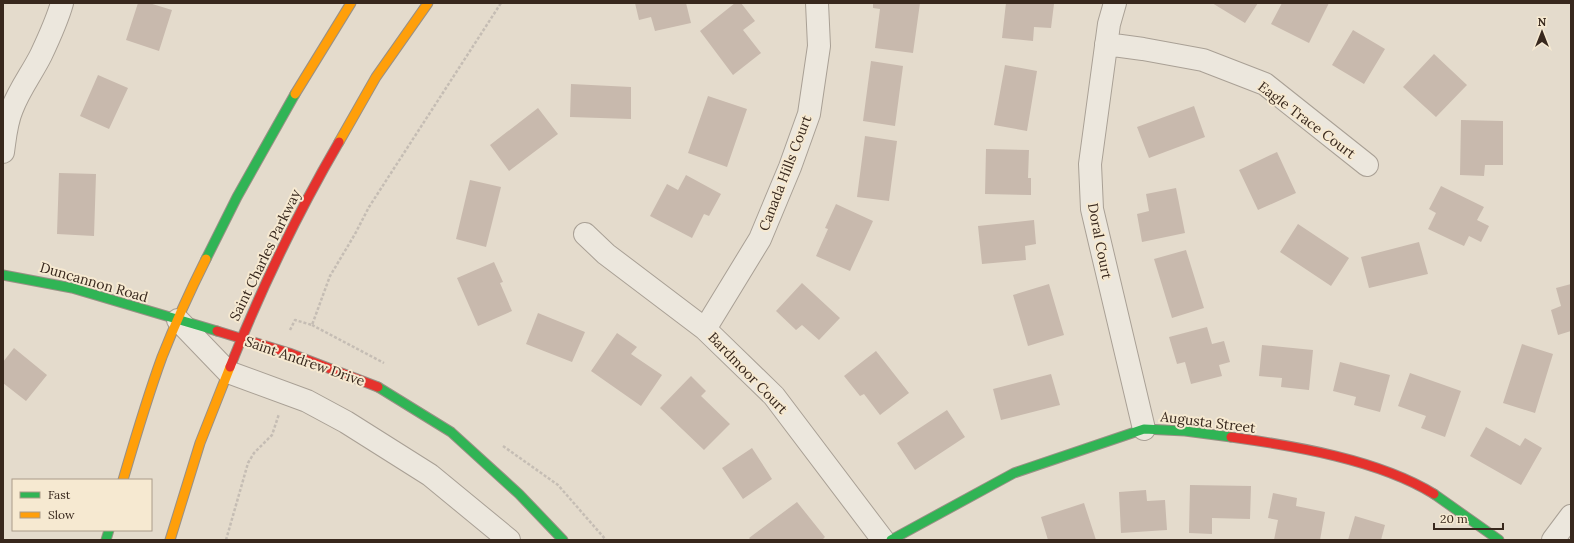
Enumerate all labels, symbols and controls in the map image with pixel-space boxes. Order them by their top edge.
north arrow [1522,12,1562,52]
text: N [1538,15,1547,29]
street label: Eagle Trace Court [1255,77,1360,163]
street label: Canada Hills Court [755,112,816,233]
street label: Saint Charles Parkway [225,186,305,324]
street label: Doral Court [1084,201,1116,281]
street label: Duncannon Road [38,258,150,306]
street label: Bardmoor Court [704,328,792,418]
street label: Saint Andrew Drive [243,332,368,390]
street label: Augusta Street [1158,407,1257,437]
legend [12,479,152,531]
text: Fast [48,487,71,502]
scale bar [1434,505,1503,531]
text: Slow [48,507,75,522]
text: 20 m [1440,511,1468,526]

